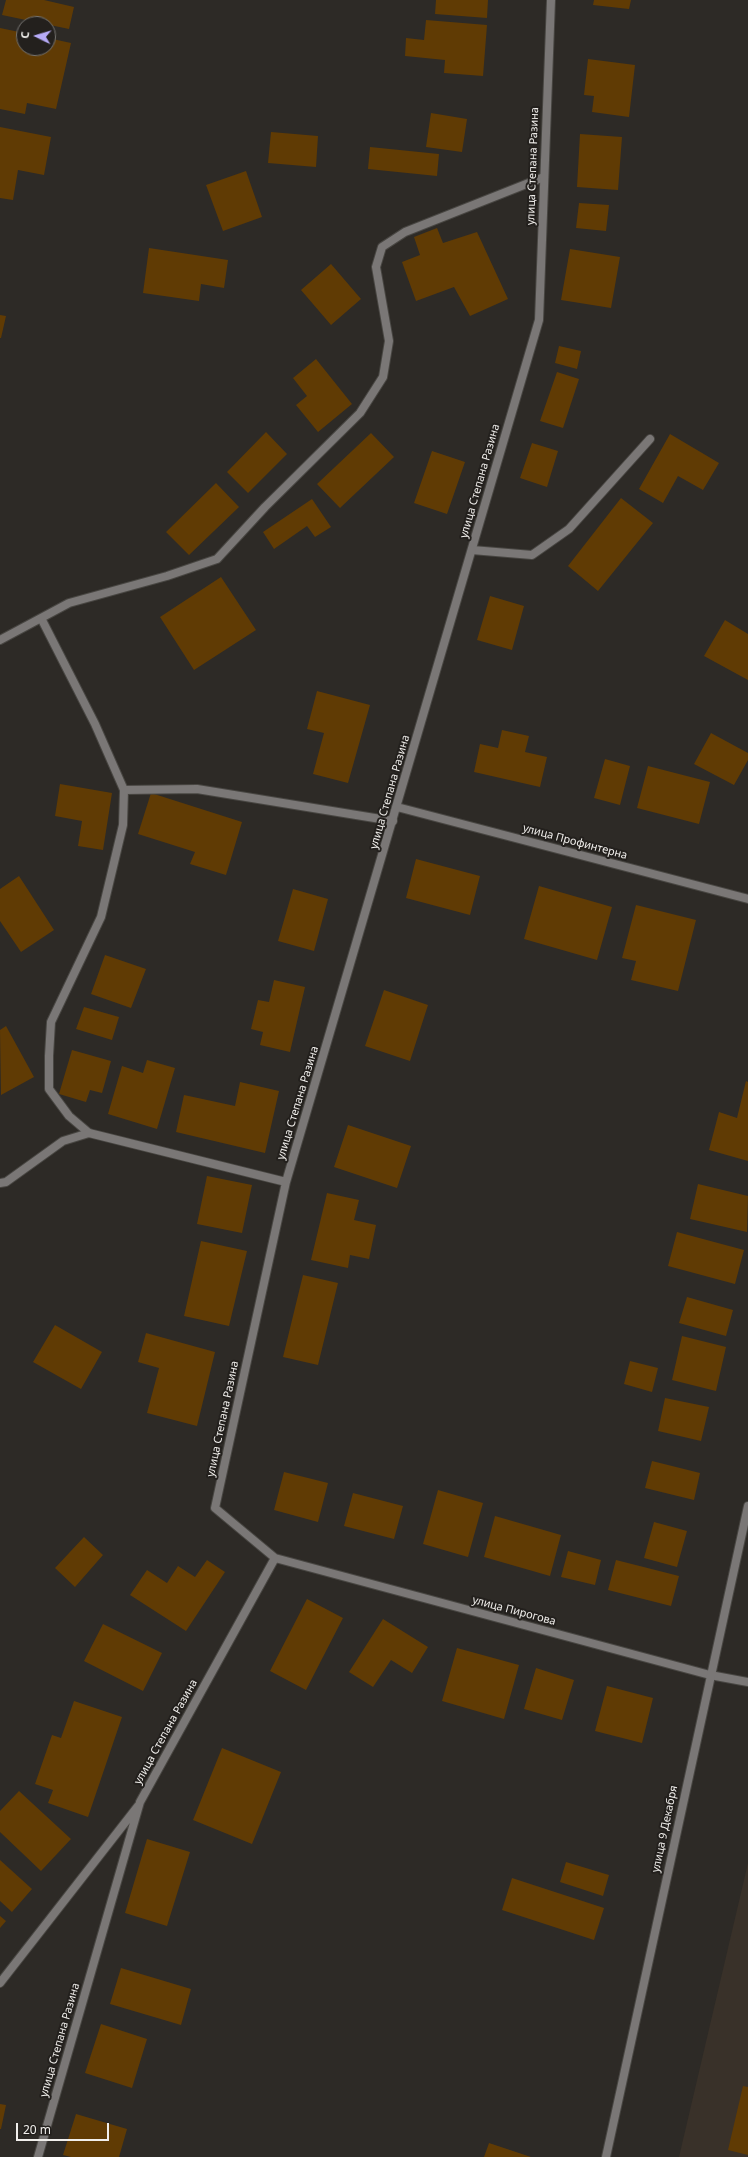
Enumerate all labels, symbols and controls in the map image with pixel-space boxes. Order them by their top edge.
north arrow [16,16,56,56]
text: С [17,31,32,39]
street label: улица Степана Разина [524,107,542,225]
street label: улица Степана Разина [457,422,503,540]
street label: улица Степана Разина [367,733,413,851]
street label: улица Профинтерна [521,822,629,862]
street label: улица Степана Разина [274,1045,322,1161]
street label: улица Степана Разина [204,1360,242,1478]
street label: улица Пирогова [471,1594,557,1628]
street label: улица Степана Разина [132,1677,200,1787]
street label: улица 9 Декабря [649,1784,681,1874]
street label: улица Степана Разина [37,1981,83,2099]
scale bar [18,2115,111,2141]
text: 20 m [23,2121,51,2138]

